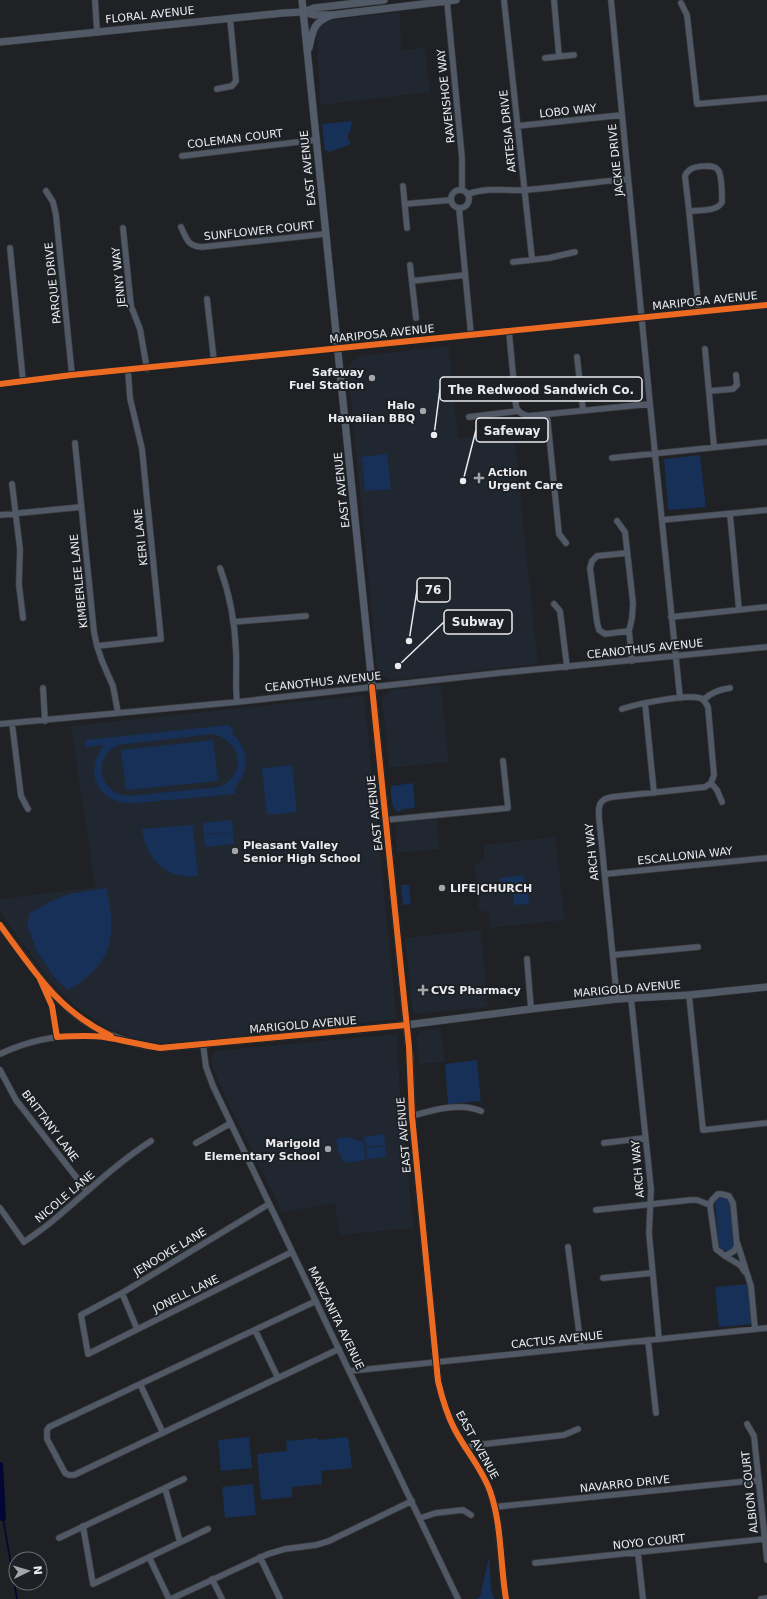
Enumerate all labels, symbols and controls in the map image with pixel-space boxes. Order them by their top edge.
street label: FLORAL AVENUE [105,4,195,26]
street label: RAVENSHOE WAY [435,48,457,144]
street label: ARTESIA DRIVE [497,89,519,173]
street label: LOBO WAY [539,101,598,120]
street label: JACKIE DRIVE [606,123,626,198]
street label: COLEMAN COURT [187,127,284,151]
street label: EAST AVENUE [298,129,318,207]
street label: SUNFLOWER COURT [203,219,315,243]
street label: PARQUE DRIVE [42,241,64,325]
street label: JENNY WAY [109,246,129,309]
street label: MARIPOSA AVENUE [652,289,758,313]
street label: MARIPOSA AVENUE [329,322,435,346]
place label: Safeway Fuel Station [289,366,364,392]
marker: Safeway Fuel Station [367,373,377,383]
callout: The Redwood Sandwich Co. [440,377,642,401]
text: The Redwood Sandwich Co. [448,383,634,397]
place label: Halo Hawaiian BBQ [328,399,415,425]
marker: Halo Hawaiian BBQ [418,406,428,416]
callout: Safeway [476,418,548,442]
text: Safeway [484,424,541,438]
street label: EAST AVENUE [332,451,352,529]
place label: Action Urgent Care [488,466,563,492]
marker: Action Urgent Care [473,472,485,484]
street label: KERI LANE [132,508,150,566]
street label: KIMBERLEE LANE [68,533,90,629]
callout: 76 [417,578,450,602]
text: 76 [425,583,441,597]
callout: Subway [444,610,512,634]
text: Subway [452,615,504,629]
street label: CEANOTHUS AVENUE [586,636,704,662]
street label: CEANOTHUS AVENUE [264,669,382,695]
street label: EAST AVENUE [365,774,385,852]
street label: ARCH WAY [582,822,601,881]
place label: Pleasant Valley Senior High School [243,839,360,865]
street label: ESCALLONIA WAY [637,844,734,867]
marker: Pleasant Valley Senior High School [230,846,240,856]
place label: LIFE|CHURCH [450,882,532,895]
marker: LIFE|CHURCH [437,883,447,893]
street label: MARIGOLD AVENUE [573,978,681,1000]
place label: CVS Pharmacy [431,984,521,997]
marker: CVS Pharmacy [418,985,428,995]
street label: MARIGOLD AVENUE [249,1014,357,1036]
street label: BRITTANY LANE [19,1088,81,1164]
street label: EAST AVENUE [394,1096,414,1174]
place label: Marigold Elementary School [204,1137,320,1163]
street label: ARCH WAY [629,1139,647,1198]
marker: Marigold Elementary School [323,1144,333,1154]
street label: NICOLE LANE [33,1168,97,1226]
street label: JENOOKE LANE [130,1225,209,1279]
street label: MANZANITA AVENUE [305,1264,367,1372]
street label: JONELL LANE [150,1272,221,1316]
street label: CACTUS AVENUE [510,1329,604,1351]
street label: EAST AVENUE [453,1409,501,1482]
street label: ALBION COURT [739,1450,761,1534]
street label: NAVARRO DRIVE [579,1473,671,1495]
street label: NOYO COURT [612,1532,686,1552]
north arrow [8,1551,48,1591]
text: N [31,1565,44,1575]

